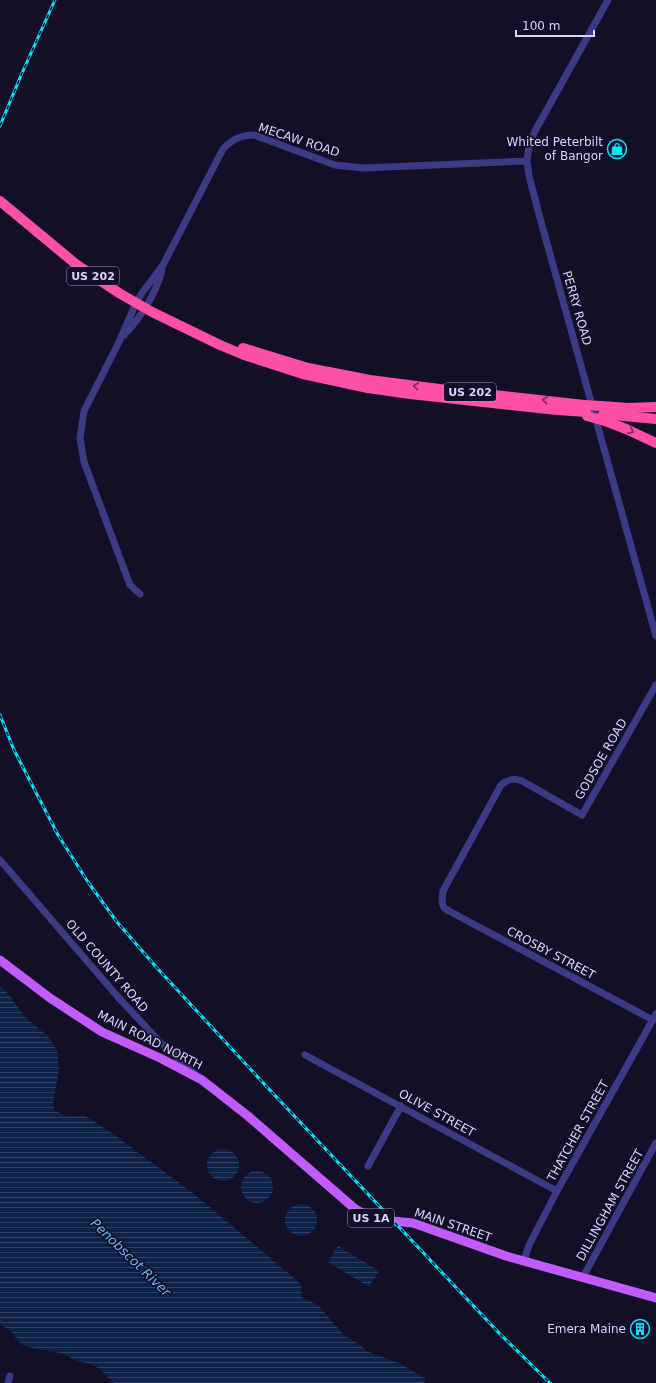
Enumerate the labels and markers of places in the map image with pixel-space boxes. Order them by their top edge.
place label: Whited Peterbilt of Bangor [506,135,603,163]
shop icon: Whited Peterbilt of Bangor [606,138,628,160]
building icon: Emera Maine [629,1318,651,1340]
place label: Emera Maine [547,1322,626,1336]

